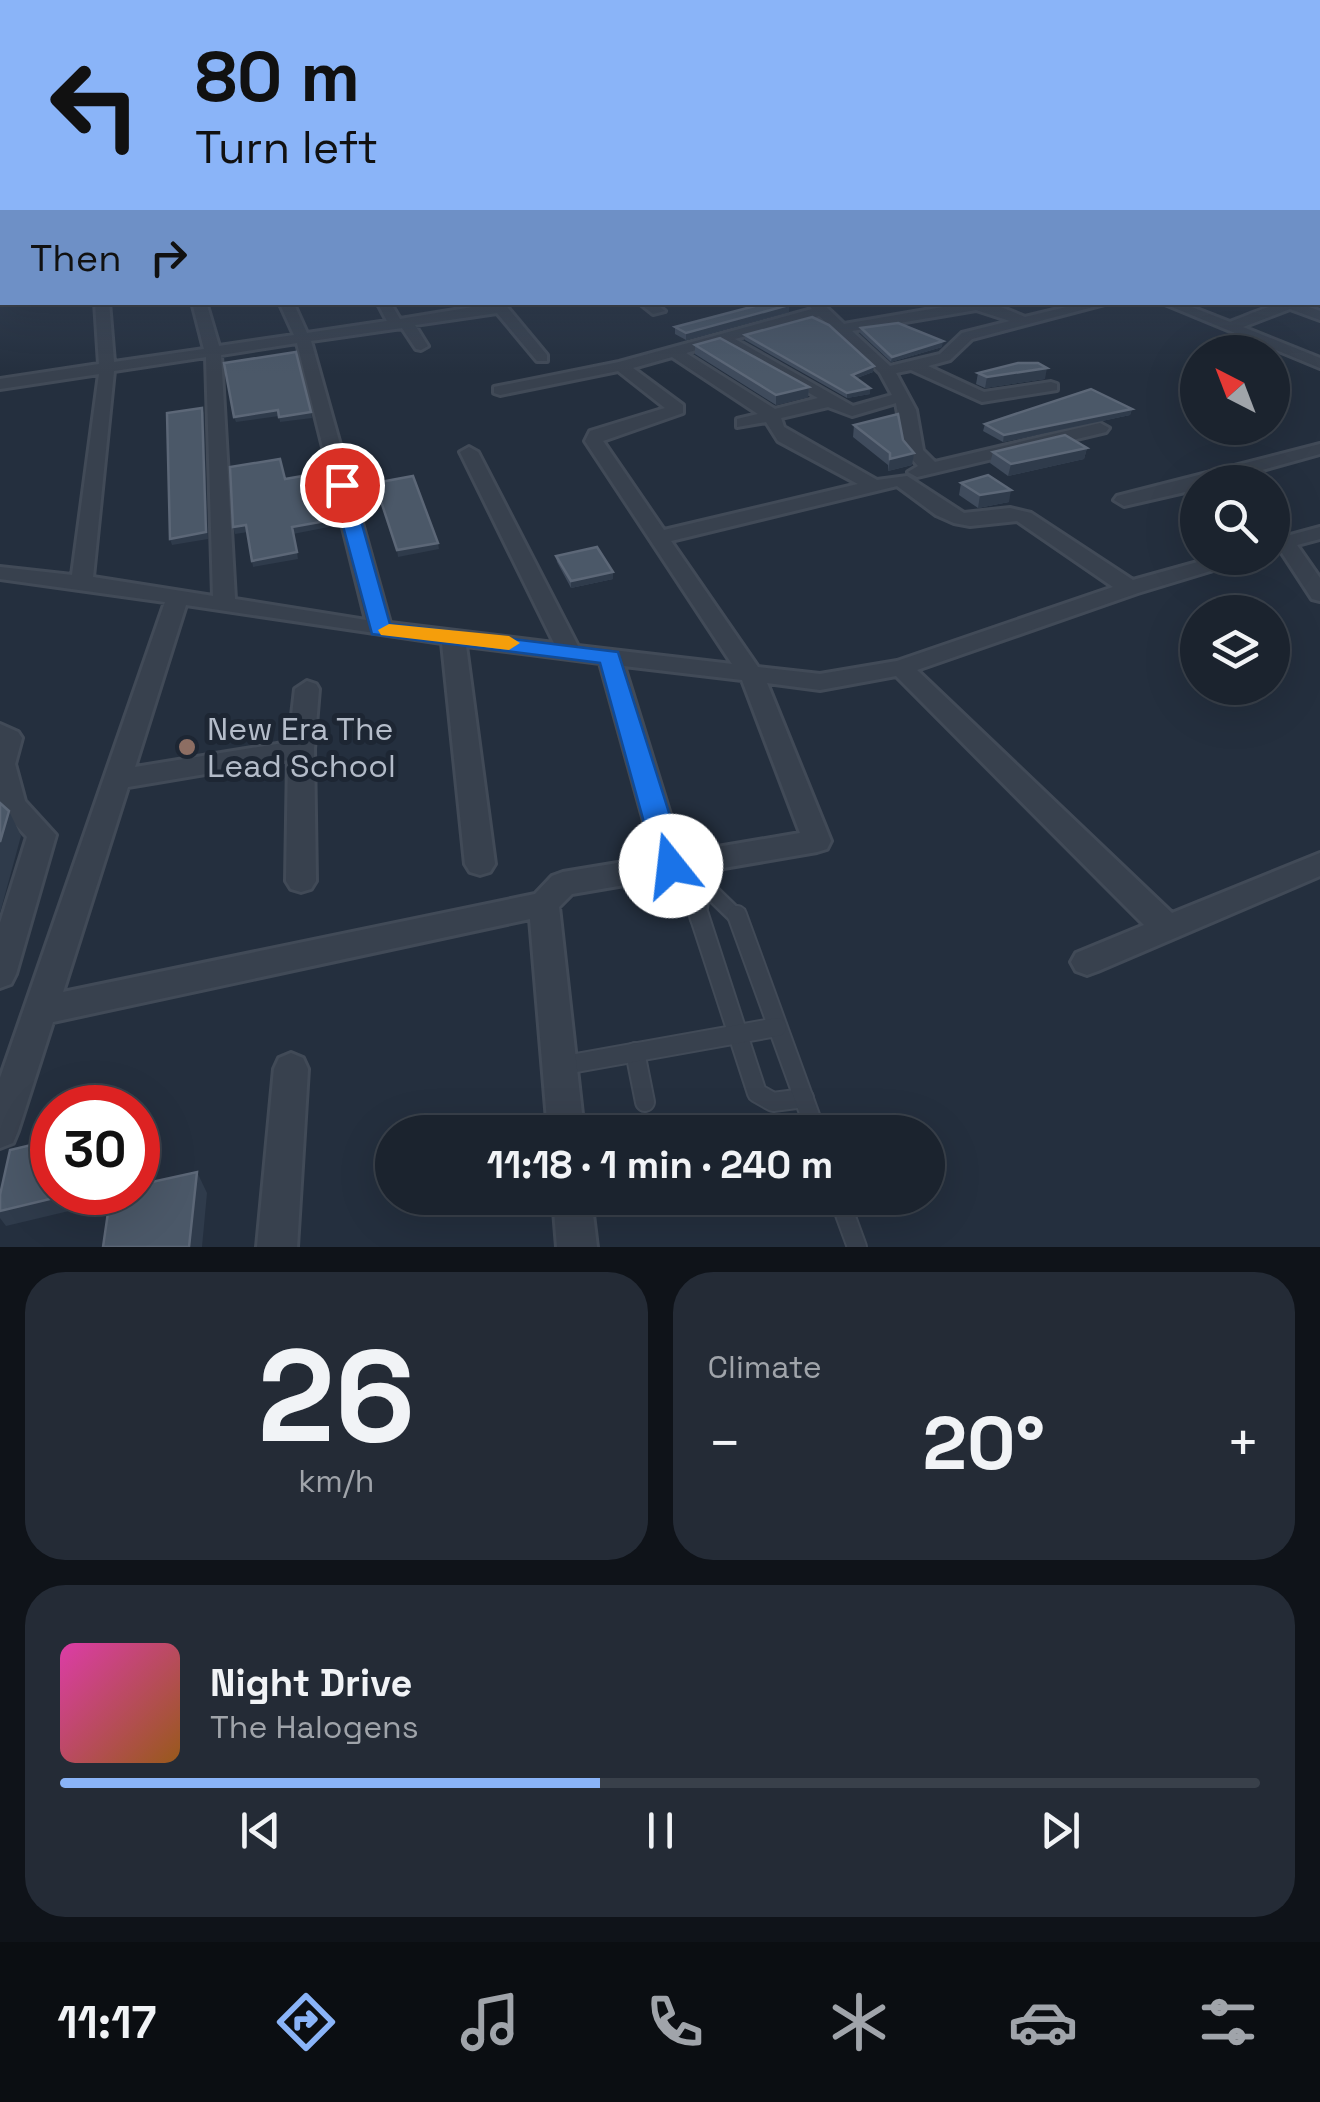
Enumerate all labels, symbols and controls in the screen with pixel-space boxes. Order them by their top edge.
text: 80 m [195,32,360,121]
icon: left [30,40,160,170]
text: Turn left [195,119,378,176]
icon: right [141,230,196,285]
text: Then [30,234,121,282]
north arrow [1180,335,1290,445]
map controls [1180,335,1290,705]
pin [300,443,385,528]
icon: arrive [315,458,370,513]
button: search [1180,465,1290,575]
button: layers [1180,595,1290,705]
place label: New Era The Lead School [207,709,396,786]
marker: New Era The Lead School [176,736,198,758]
position arrow [619,814,723,918]
speed limit sign: 30 [30,1085,160,1215]
text: 11:18 · 1 min · 240 m [487,1141,833,1189]
text: 26 [257,1313,415,1479]
text: Climate [708,1347,822,1387]
text: 20° [922,1395,1045,1491]
text: − [708,1408,742,1478]
text: + [1226,1408,1260,1478]
text: km/h [298,1461,374,1501]
text: Night Drive [210,1659,412,1707]
text: The Halogens [210,1707,419,1747]
icon: previous [233,1803,288,1858]
icon: pause [633,1803,688,1858]
icon: next [1033,1803,1088,1858]
icon: directions [271,1987,341,2057]
icon: music [455,1987,525,2057]
icon: phone [640,1987,710,2057]
icon: climate [824,1987,894,2057]
icon: car [1008,1987,1078,2057]
icon: filters [1193,1987,1263,2057]
text: 11:17 [57,1994,157,2051]

